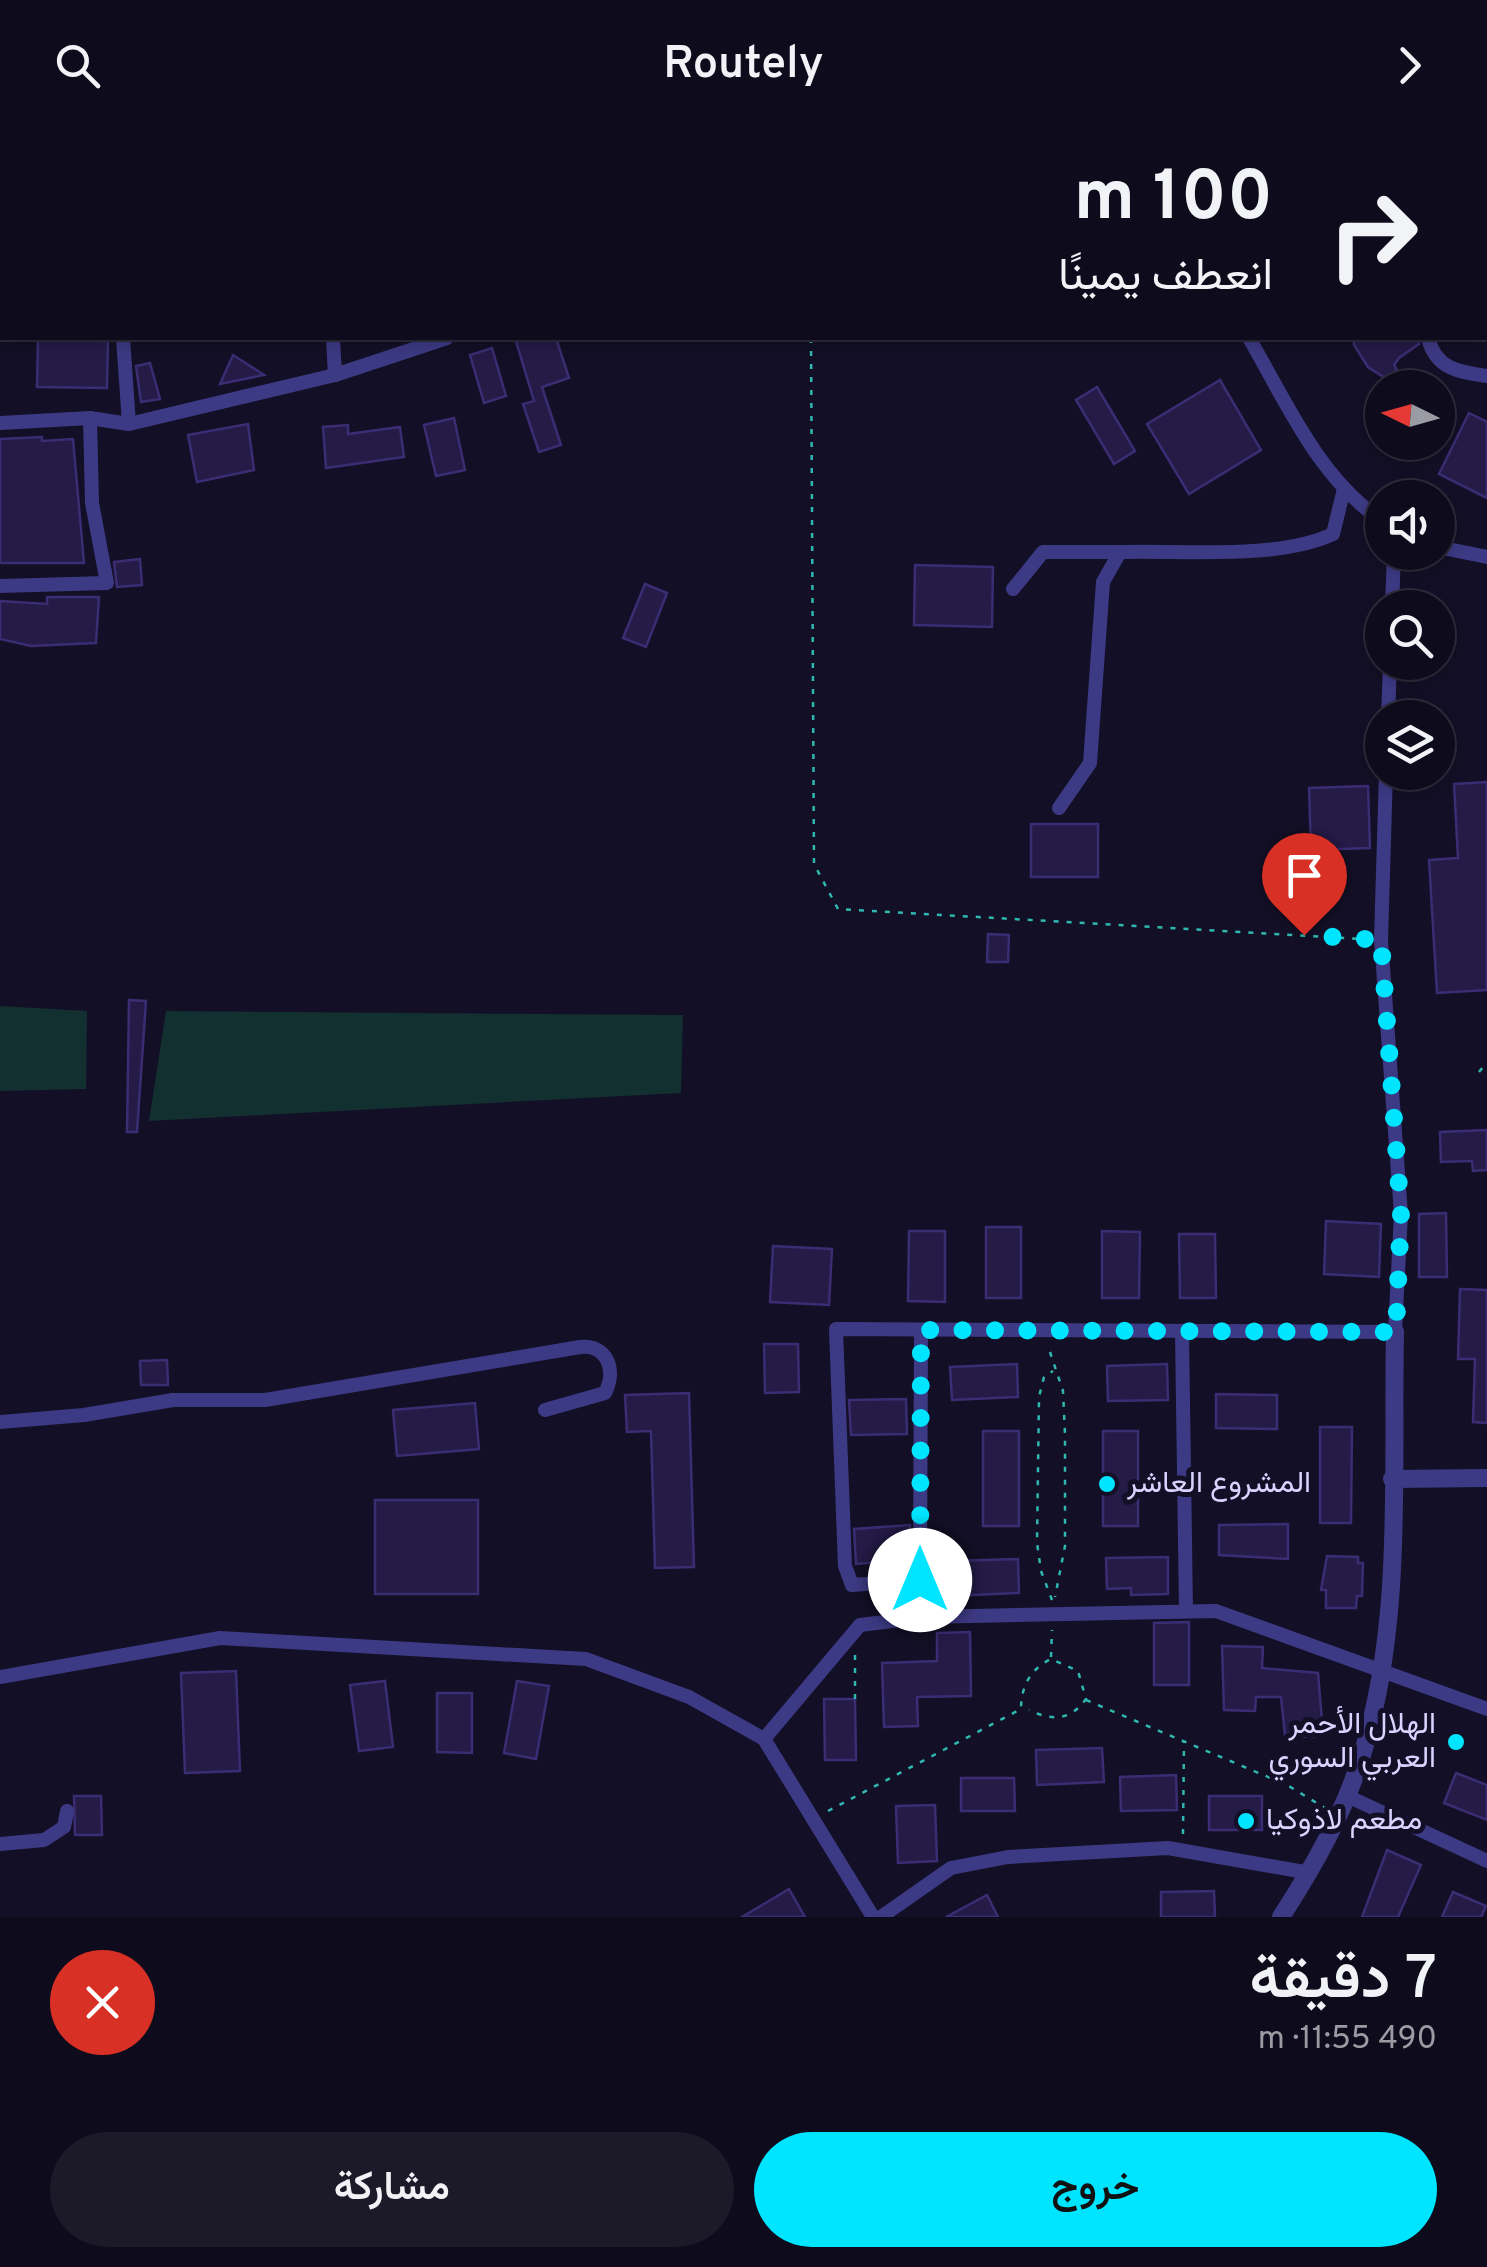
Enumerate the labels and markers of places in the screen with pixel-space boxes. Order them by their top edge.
pin [1262,833,1347,936]
place label: المشروع العاشر [1126,1466,1311,1503]
marker: المشروع العاشر [1096,1473,1118,1495]
place label: الهلال الأحمر العربي السوري [1269,1706,1436,1781]
marker: الهلال الأحمر العربي السوري [1445,1731,1467,1753]
place label: مطعم لاذوكيا [1266,1803,1422,1840]
marker: مطعم لاذوكيا [1235,1810,1257,1832]

